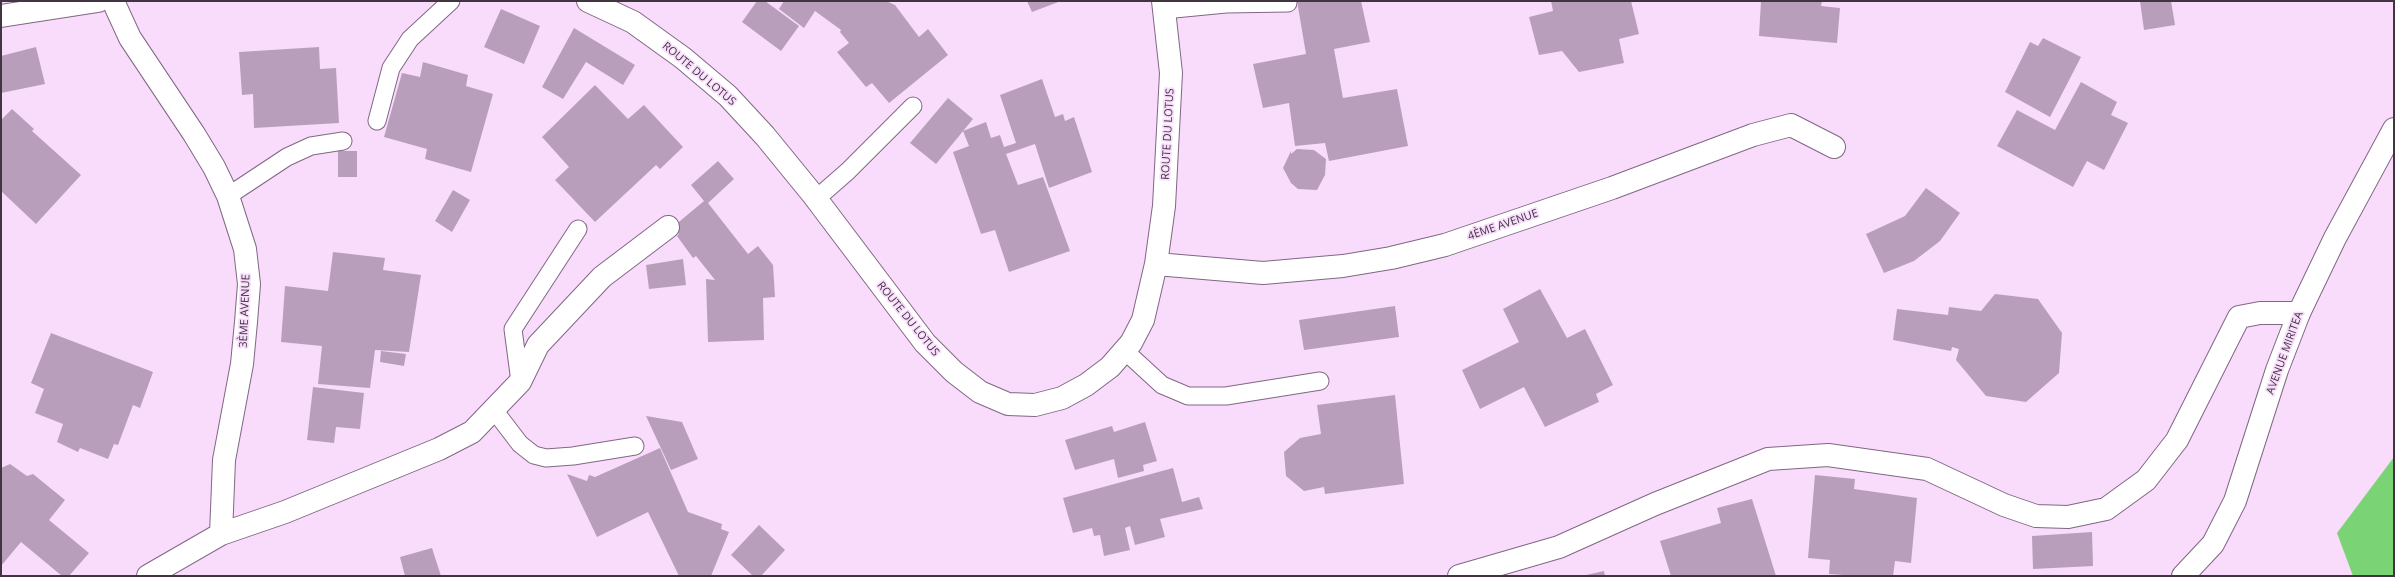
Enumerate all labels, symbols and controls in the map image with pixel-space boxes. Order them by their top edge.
street label: ROUTE DU LOTUS [660,39,738,109]
street label: ROUTE DU LOTUS [1159,88,1177,180]
street label: 4ÈME AVENUE [1466,207,1540,243]
street label: 3ÈME AVENUE [237,274,253,348]
street label: ROUTE DU LOTUS [874,279,942,359]
street label: AVENUE MIRITEA [2264,310,2306,396]

